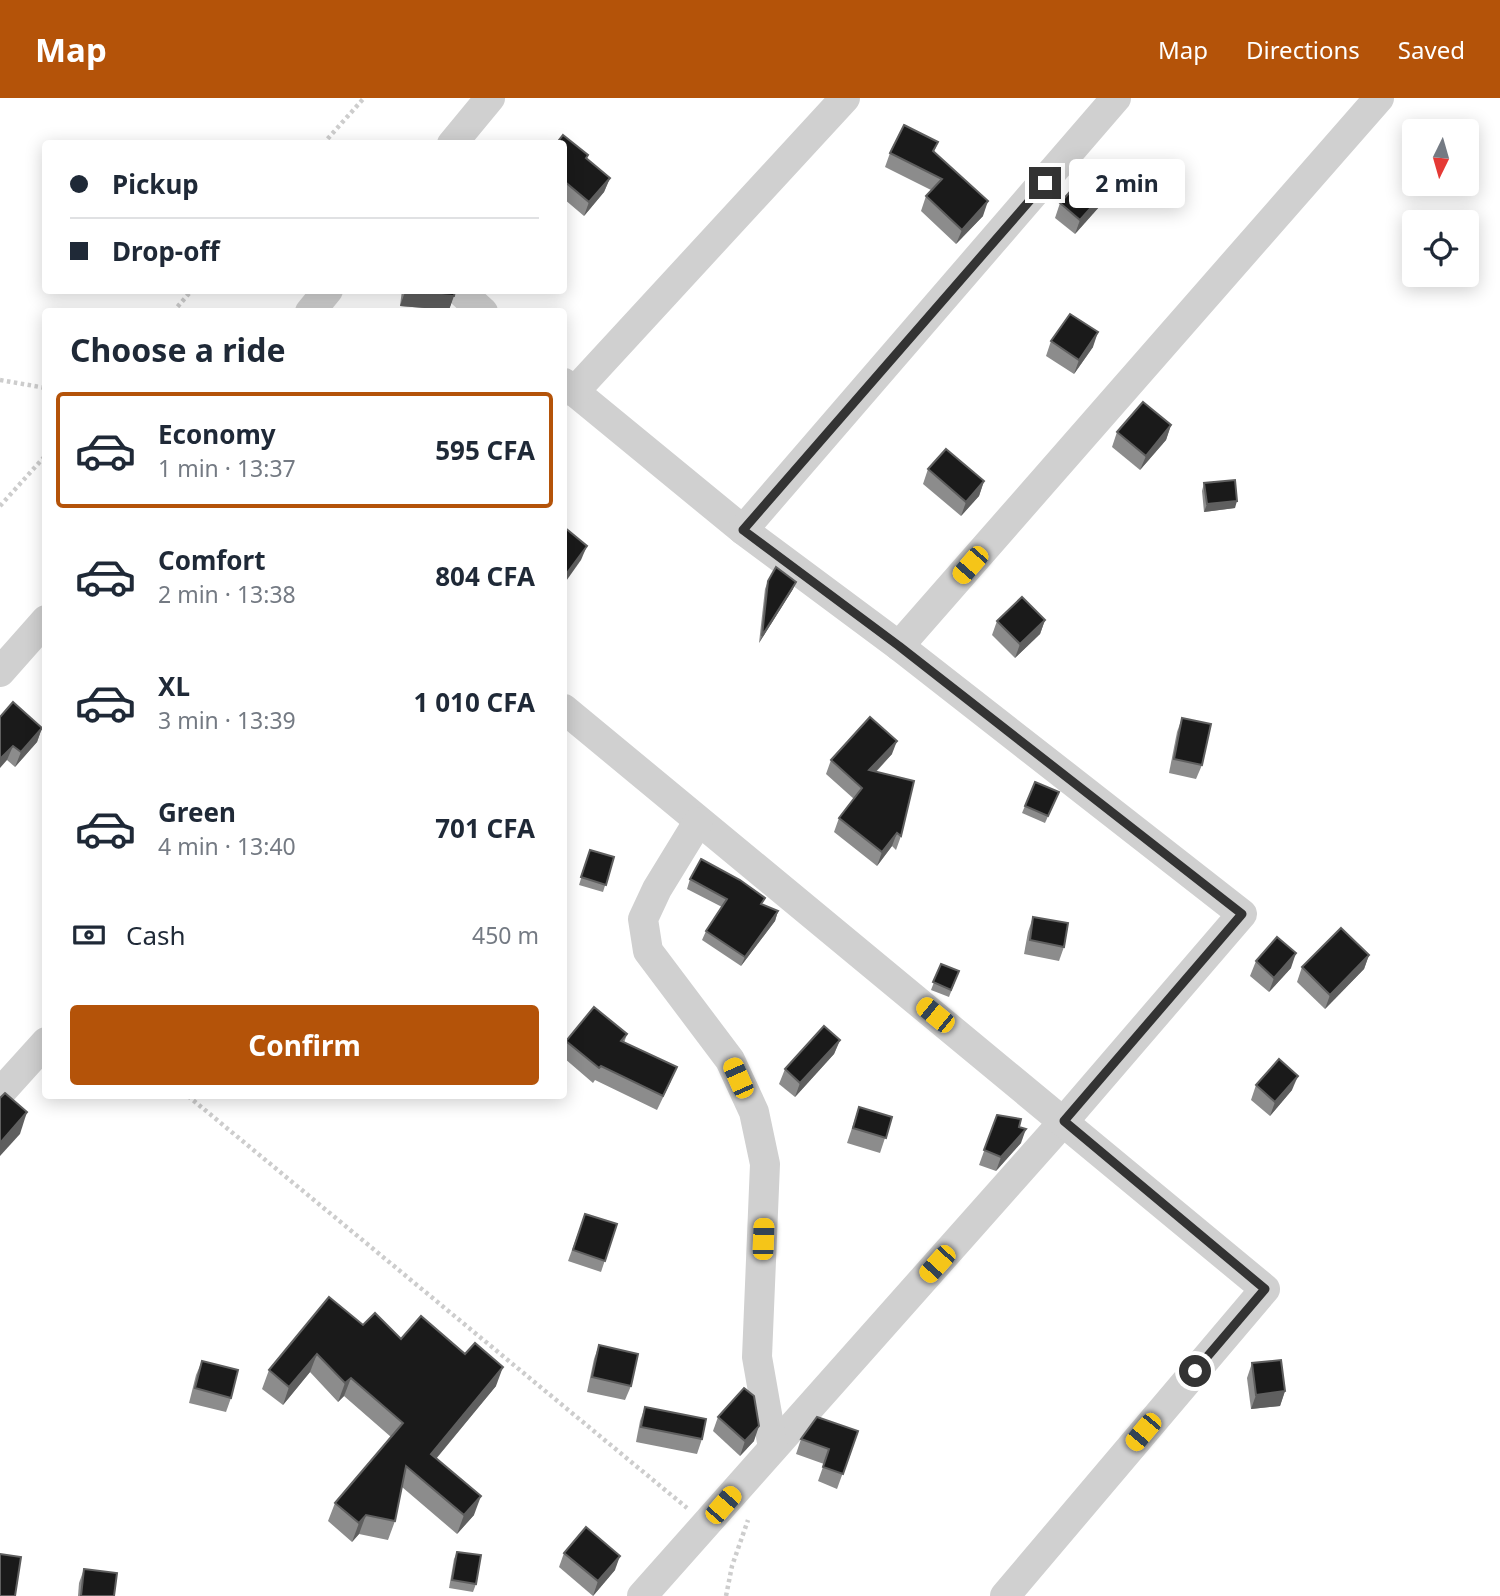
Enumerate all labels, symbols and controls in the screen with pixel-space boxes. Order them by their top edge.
text: Map [35,27,107,72]
text: Map [1158,33,1208,66]
text: Directions [1246,33,1360,66]
text: Saved [1398,33,1465,66]
north arrow [1402,119,1479,196]
map controls [1402,119,1479,287]
callout: 2 min [1070,158,1185,208]
text: Pickup [112,166,199,202]
route end [1029,167,1061,199]
text: 2 min [1095,167,1159,199]
button: locate [1402,210,1479,287]
text: Drop-off [112,233,219,269]
text: Choose a ride [70,328,286,371]
text: Economy [158,416,276,452]
icon: car [74,419,137,482]
text: 595 CFA [435,432,535,468]
text: 1 min · 13:37 [158,452,296,484]
text: Comfort [158,542,266,578]
car [949,542,992,588]
icon: car [74,545,137,608]
text: 804 CFA [435,558,535,594]
text: 2 min · 13:38 [158,578,296,610]
text: XL [158,668,190,704]
icon: car [74,671,137,734]
text: 1 010 CFA [414,684,535,720]
text: 3 min · 13:39 [158,704,296,736]
text: Green [158,794,236,830]
icon: car [74,797,137,860]
text: 701 CFA [435,810,535,846]
text: 4 min · 13:40 [158,830,296,862]
icon: cash [70,916,108,954]
text: Cash [126,917,186,953]
text: 450 m [472,919,539,951]
car [913,994,958,1036]
button: Confirm [70,1005,539,1085]
car [720,1055,757,1101]
car [752,1218,775,1260]
car [916,1241,959,1287]
route start [1179,1355,1211,1387]
car [1122,1409,1165,1455]
car [702,1482,745,1528]

